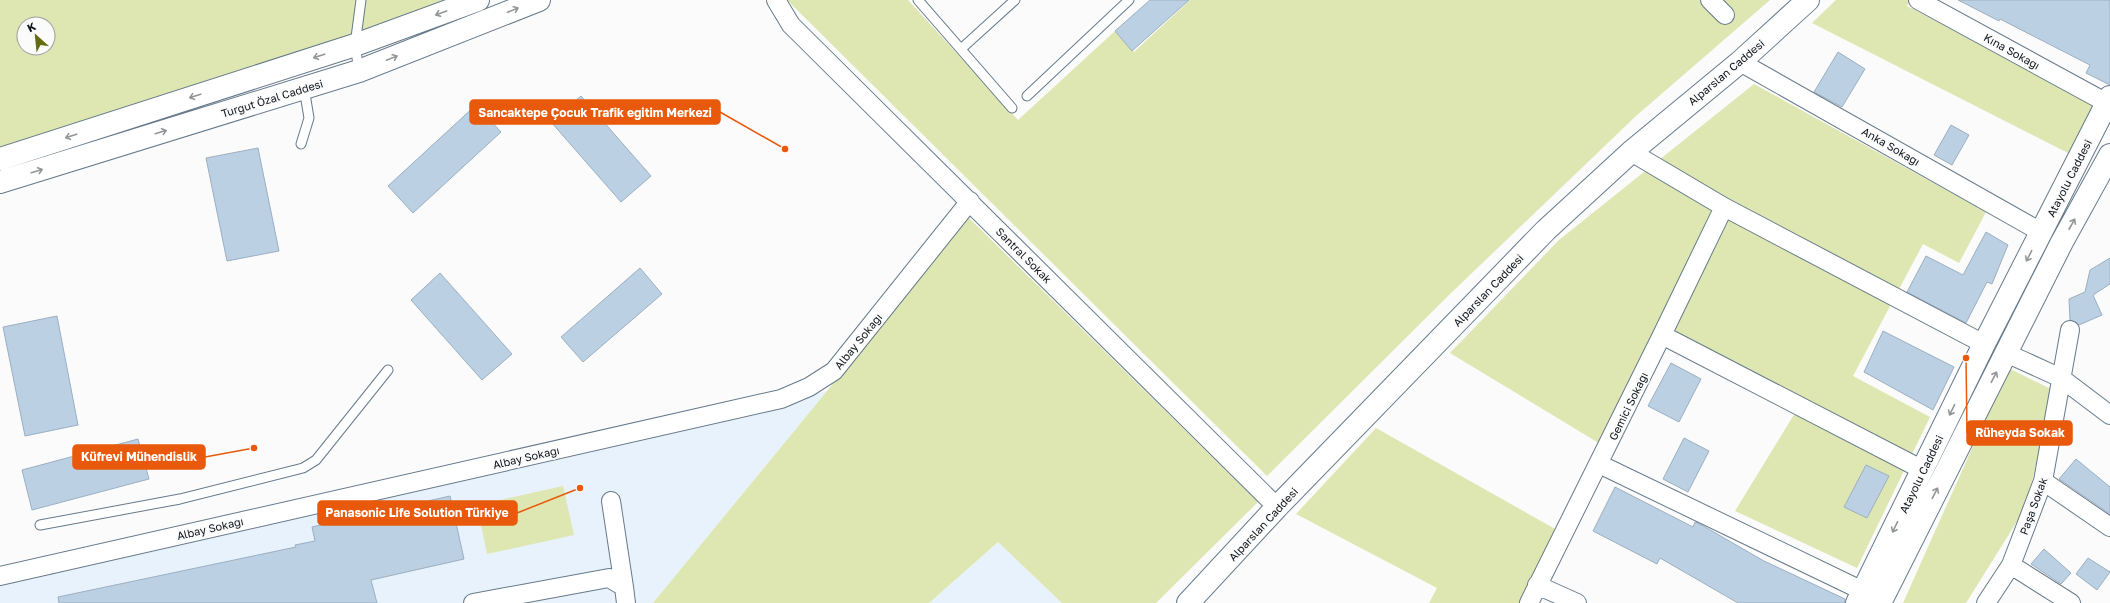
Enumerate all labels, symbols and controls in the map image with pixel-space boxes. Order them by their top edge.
one-way arrow [506,6,518,14]
one-way arrow [436,10,448,18]
north arrow [16,16,56,56]
text: K [25,19,38,34]
street label: Kına Sokağı [1982,30,2042,72]
street label: Alparslan Caddesi [1685,36,1767,108]
one-way arrow [312,53,325,60]
one-way arrow [385,54,397,62]
street label: Turgut Özal Caddesi [220,76,325,120]
one-way arrow [189,93,202,100]
callout: Sancaktepe Çocuk Trafik eğitim Merkezi [470,100,720,124]
text: Sancaktepe Çocuk Trafik eğitim Merkezi [478,105,712,120]
street label: Anka Sokağı [1860,124,1922,168]
one-way arrow [155,128,168,135]
one-way arrow [65,133,78,140]
street label: Atayolu Caddesi [2044,137,2094,219]
one-way arrow [31,167,44,174]
one-way arrow [2069,218,2077,230]
street label: Santral Sokak [994,225,1054,285]
one-way arrow [2024,250,2032,262]
street label: Alparslan Caddesi [1450,251,1526,329]
street label: Albay Sokağı [832,310,884,372]
street label: Gemici Sokağı [1606,370,1650,442]
one-way arrow [1991,371,1998,383]
one-way arrow [1948,404,1955,416]
callout: Rüheyda Sokak [1967,421,2072,445]
text: Rüheyda Sokak [1975,425,2065,440]
street label: Atayolu Caddesi [1896,433,1946,515]
street label: Albay Sokağı [491,443,561,471]
callout: Küfrevi Mühendislik [73,445,205,469]
text: Küfrevi Mühendislik [81,449,197,464]
street label: Paşa Sokak [2017,475,2049,537]
street label: Alparslan Caddesi [1226,485,1300,563]
one-way arrow [1932,487,1940,499]
callout: Panasonic Life Solution Türkiye [318,501,517,525]
text: Panasonic Life Solution Türkiye [325,505,509,520]
street label: Albay Sokağı [175,514,245,542]
one-way arrow [1891,521,1898,533]

